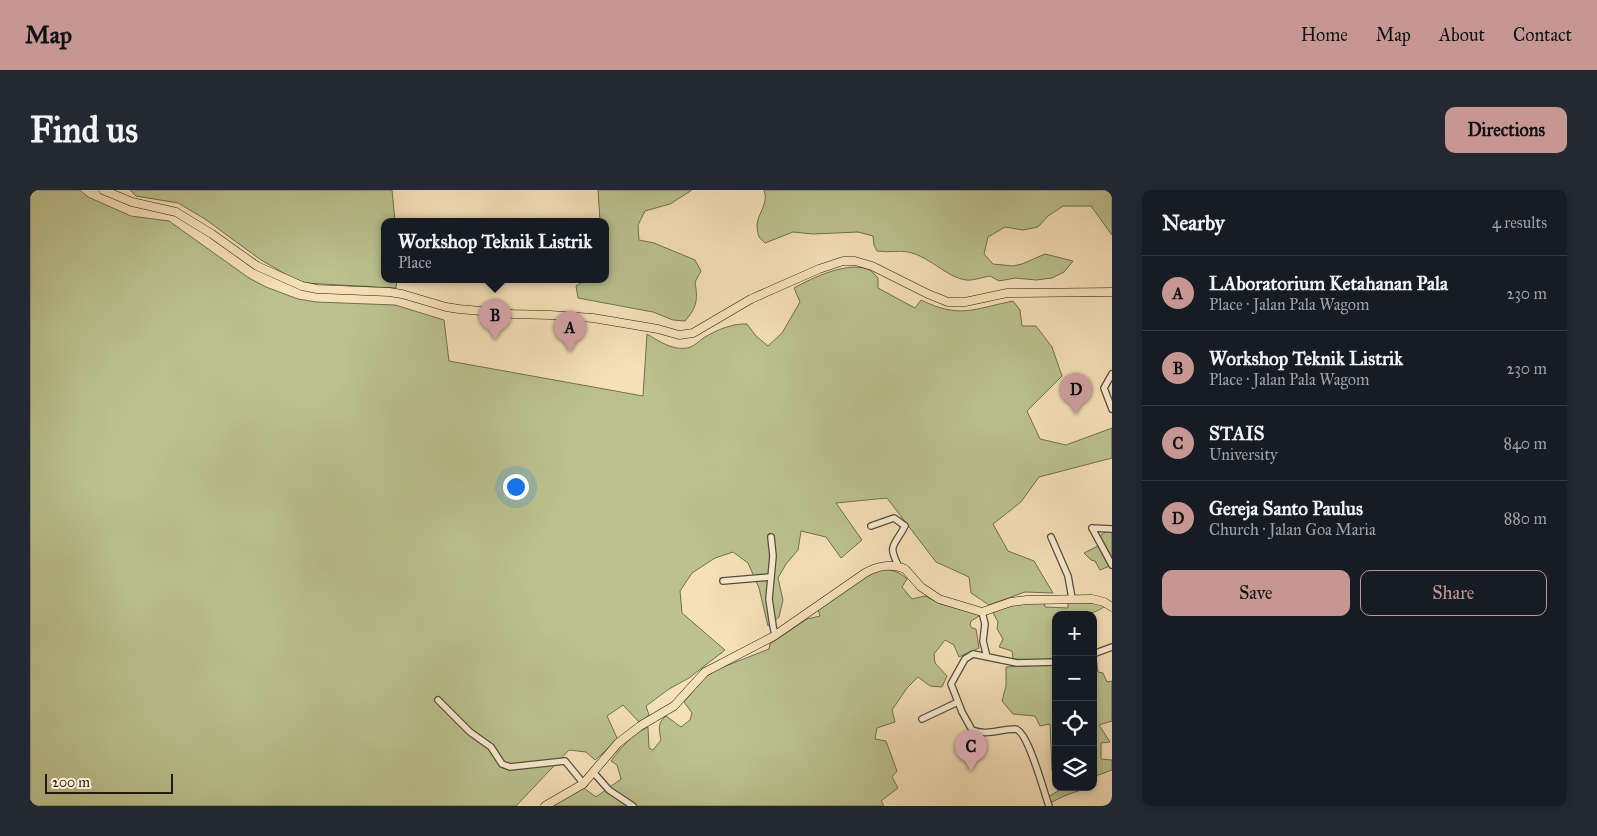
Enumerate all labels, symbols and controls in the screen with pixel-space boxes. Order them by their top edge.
text: Map [25,20,72,50]
text: Home [1301,24,1348,46]
text: Map [1376,24,1411,46]
text: About [1439,24,1485,46]
text: Contact [1513,24,1572,46]
button: Directions [1445,107,1567,153]
text: Find us [30,109,138,152]
text: Nearby [1162,210,1225,236]
text: 4 results [1492,213,1547,232]
popup [381,218,609,283]
text: Workshop Teknik Listrik [398,230,592,253]
text: Place [398,253,432,272]
text: LAboratorium Ketahanan Pala [1209,272,1448,295]
text: A [1173,284,1183,303]
text: 230 m [1507,284,1547,303]
text: Place · Jalan Pala Wagom [1209,295,1369,314]
pin: B [479,299,511,340]
pin: A [554,311,586,352]
text: Workshop Teknik Listrik [1209,347,1403,370]
text: B [1173,359,1183,378]
text: 230 m [1507,359,1547,378]
text: Place · Jalan Pala Wagom [1209,370,1369,389]
pin: D [1060,373,1092,414]
text: STAIS [1209,422,1264,445]
text: C [1173,434,1183,453]
text: 840 m [1503,434,1547,453]
text: University [1209,445,1278,464]
your location [503,474,529,500]
text: Gereja Santo Paulus [1209,497,1363,520]
text: D [1172,509,1184,528]
text: 880 m [1504,509,1547,528]
text: Church · Jalan Goa Maria [1209,520,1376,539]
button: Save [1162,570,1350,616]
button: Share [1360,570,1547,616]
map controls [1052,611,1097,791]
button: + [1052,611,1097,656]
button: − [1052,656,1097,701]
button: locate [1052,701,1097,746]
pin: C [955,730,987,771]
button: layers [1052,746,1097,791]
scale bar [45,771,172,794]
text: 200 m [52,774,90,791]

